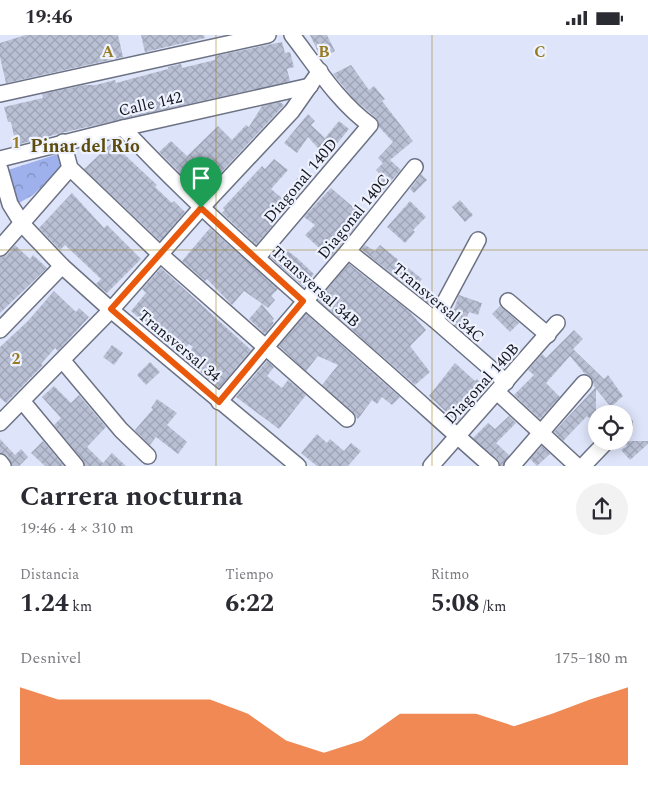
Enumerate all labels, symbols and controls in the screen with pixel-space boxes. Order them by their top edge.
text: 19:46 [25,3,73,32]
text: A [102,40,115,64]
text: B [318,40,330,64]
text: C [534,40,546,64]
street label: Calle 142 [116,85,184,123]
text: 1 [12,131,20,155]
district label: Pinar del Río [30,133,140,160]
street label: Diagonal 140D [258,133,344,228]
pin [180,157,222,208]
icon: arrive [187,164,215,192]
street label: Diagonal 140C [312,169,396,264]
street label: Transversal 34B [265,240,365,333]
street label: Transversal 34C [387,257,490,348]
street label: Transversal 34 [133,304,226,388]
street label: Diagonal 140B [439,338,525,430]
text: 2 [12,347,21,371]
map controls [588,405,633,450]
button: locate [588,405,633,450]
text: Carrera nocturna [20,475,243,518]
button: share [576,483,628,535]
text: 19:46 · 4 × 310 m [20,516,134,540]
text: Distancia [20,564,79,585]
text: Tiempo [225,564,274,585]
text: Ritmo [431,564,469,585]
text: 1.24 [20,585,69,623]
text: 6:22 [225,585,274,623]
text: 5:08 [431,585,479,623]
text: km [69,596,92,617]
text: /km [479,596,506,617]
text: Desnivel [20,646,81,670]
text: 175–180 m [554,646,628,670]

